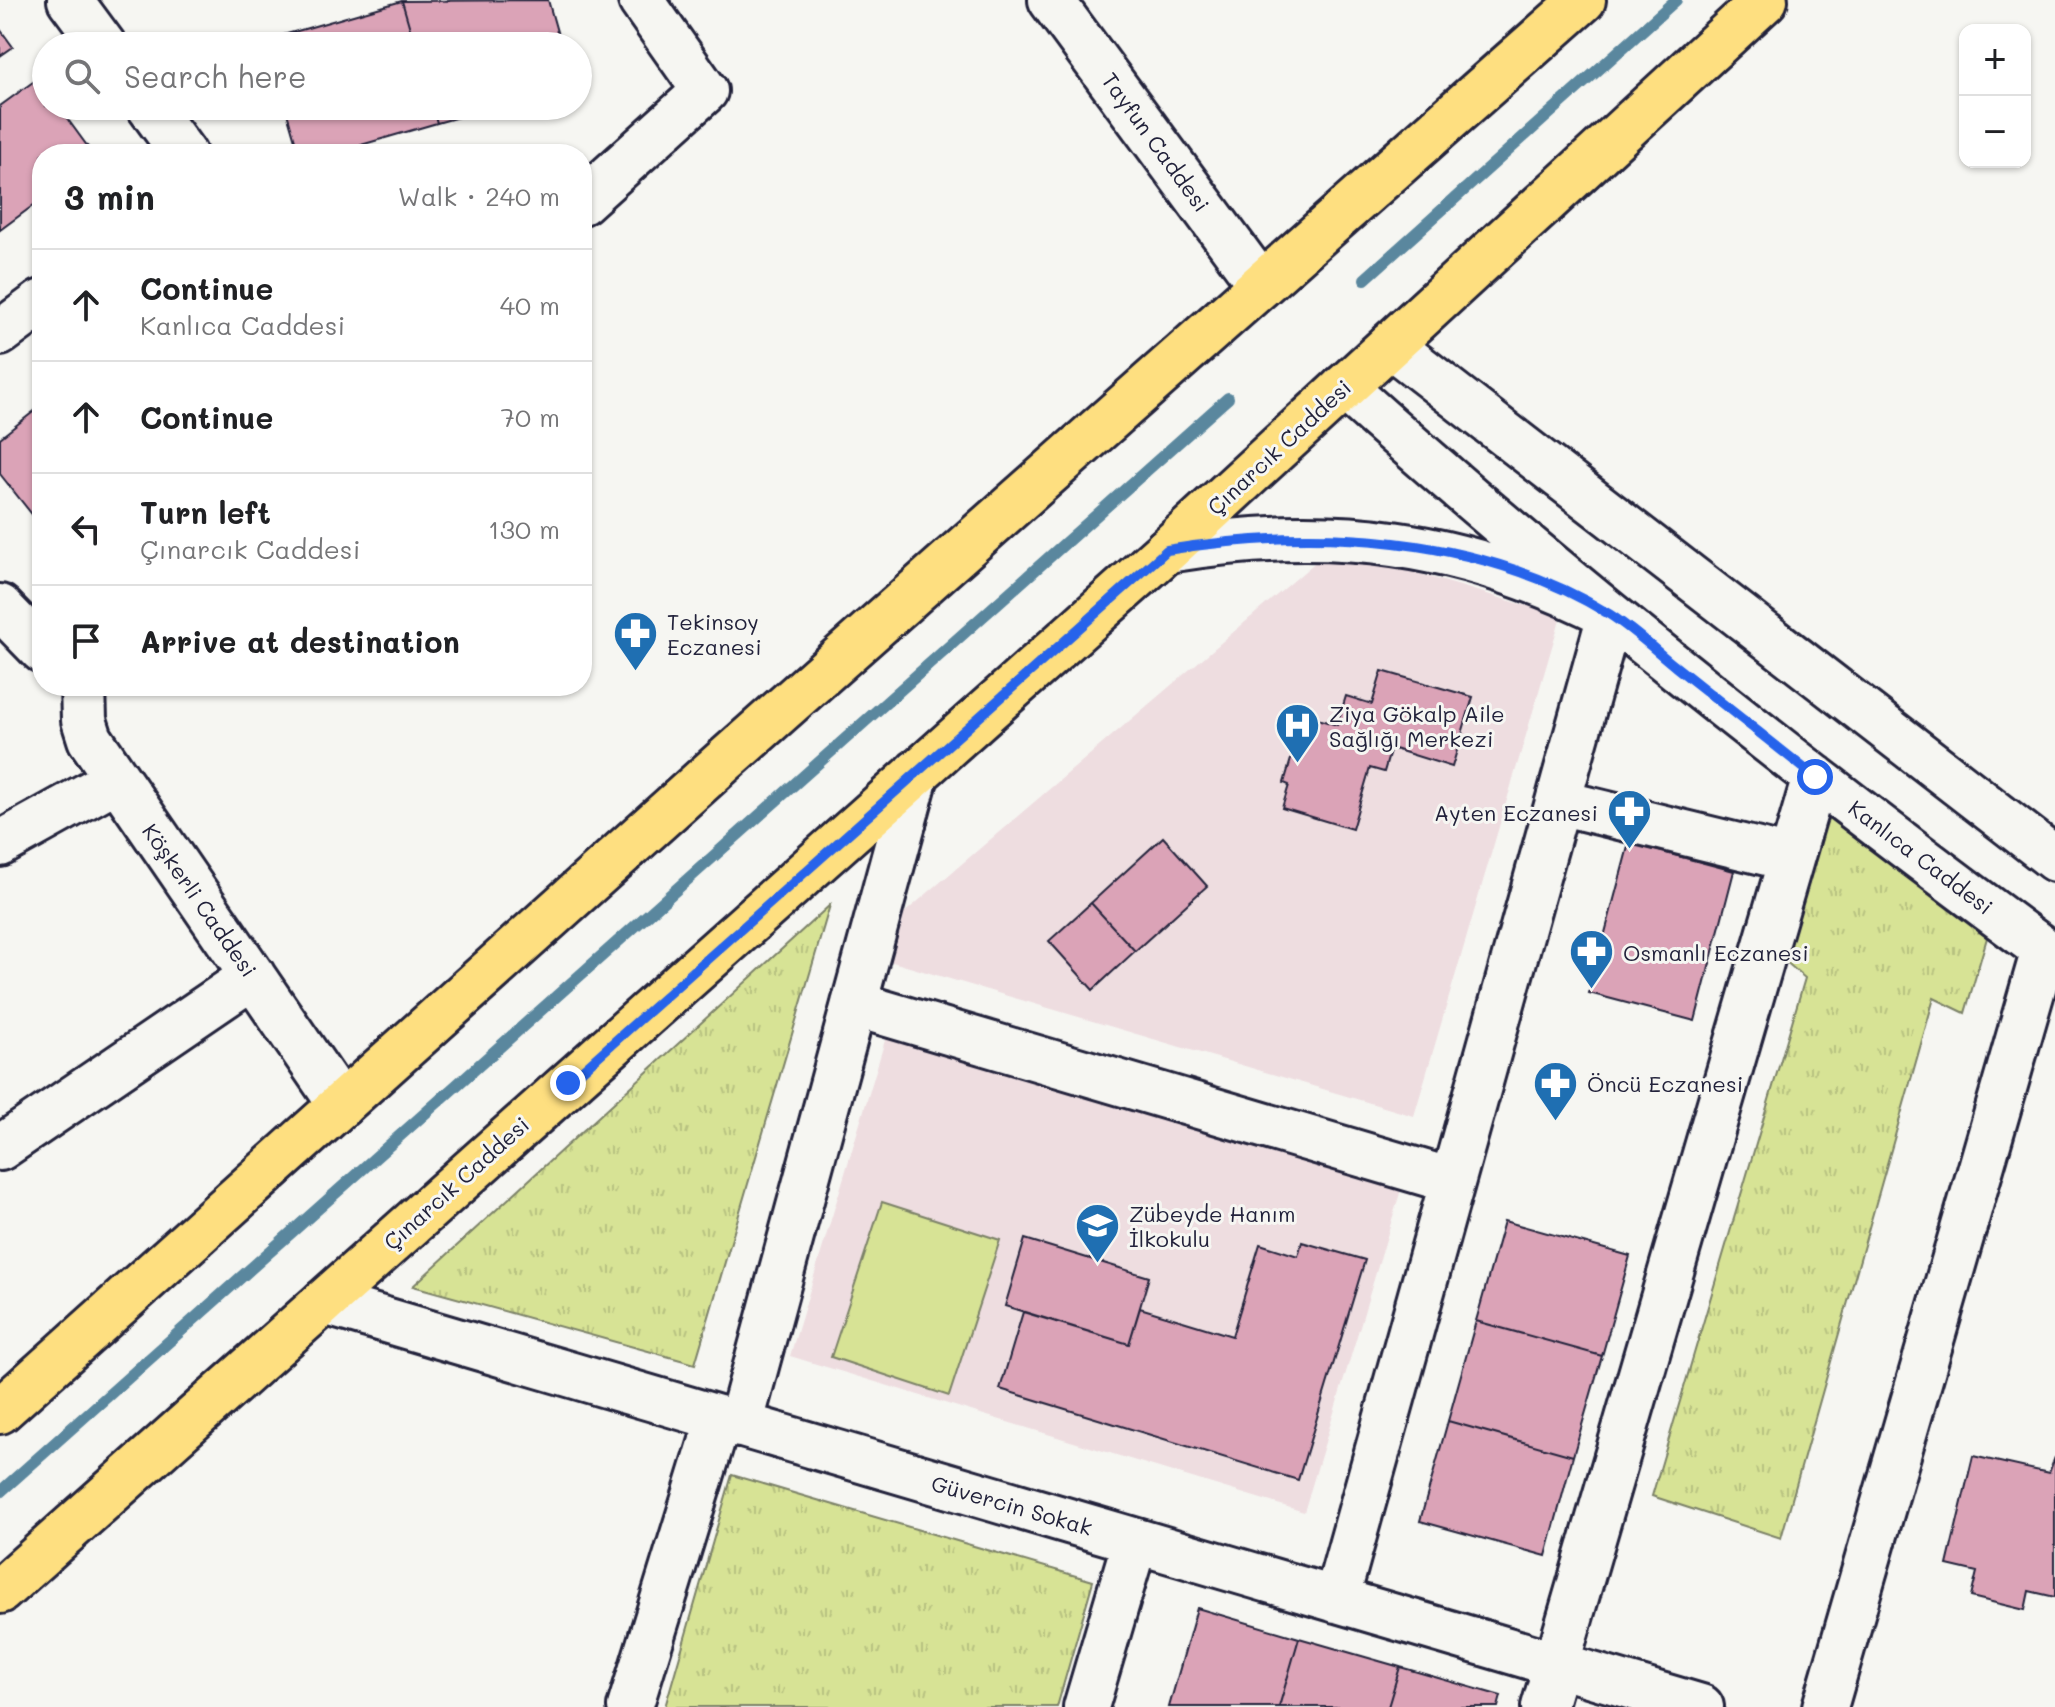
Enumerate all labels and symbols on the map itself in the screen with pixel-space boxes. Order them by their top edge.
street label: Tayfun Caddesi [1096,66,1216,218]
street label: Çınarcık Caddesi [1201,373,1357,521]
place label: Tekinsoy Eczanesi [667,607,762,661]
pharmacy icon: Tekinsoy Eczanesi [612,610,660,673]
place label: Ziya Gökalp Aile Sağlığı Merkezi [1329,699,1505,753]
hospital icon: Ziya Gökalp Aile Sağlığı Merkezi [1274,702,1322,765]
route start [1797,759,1833,795]
pharmacy icon: Ayten Eczanesi [1605,788,1653,851]
street label: Kanlıca Caddesi [1843,793,1999,921]
place label: Ayten Eczanesi [1434,798,1598,827]
street label: Köşkerli Caddesi [136,818,264,982]
pharmacy icon: Osmanlı Eczanesi [1568,928,1616,991]
place label: Osmanlı Eczanesi [1623,938,1809,967]
pharmacy icon: Öncü Eczanesi [1532,1059,1580,1122]
route end [550,1065,586,1101]
place label: Öncü Eczanesi [1587,1069,1743,1098]
street label: Çınarcık Caddesi [377,1110,535,1256]
place label: Zübeyde Hanım İlkokulu [1129,1199,1296,1253]
school or university icon: Zübeyde Hanım İlkokulu [1074,1202,1122,1265]
street label: Güvercin Sokak [928,1468,1096,1542]

